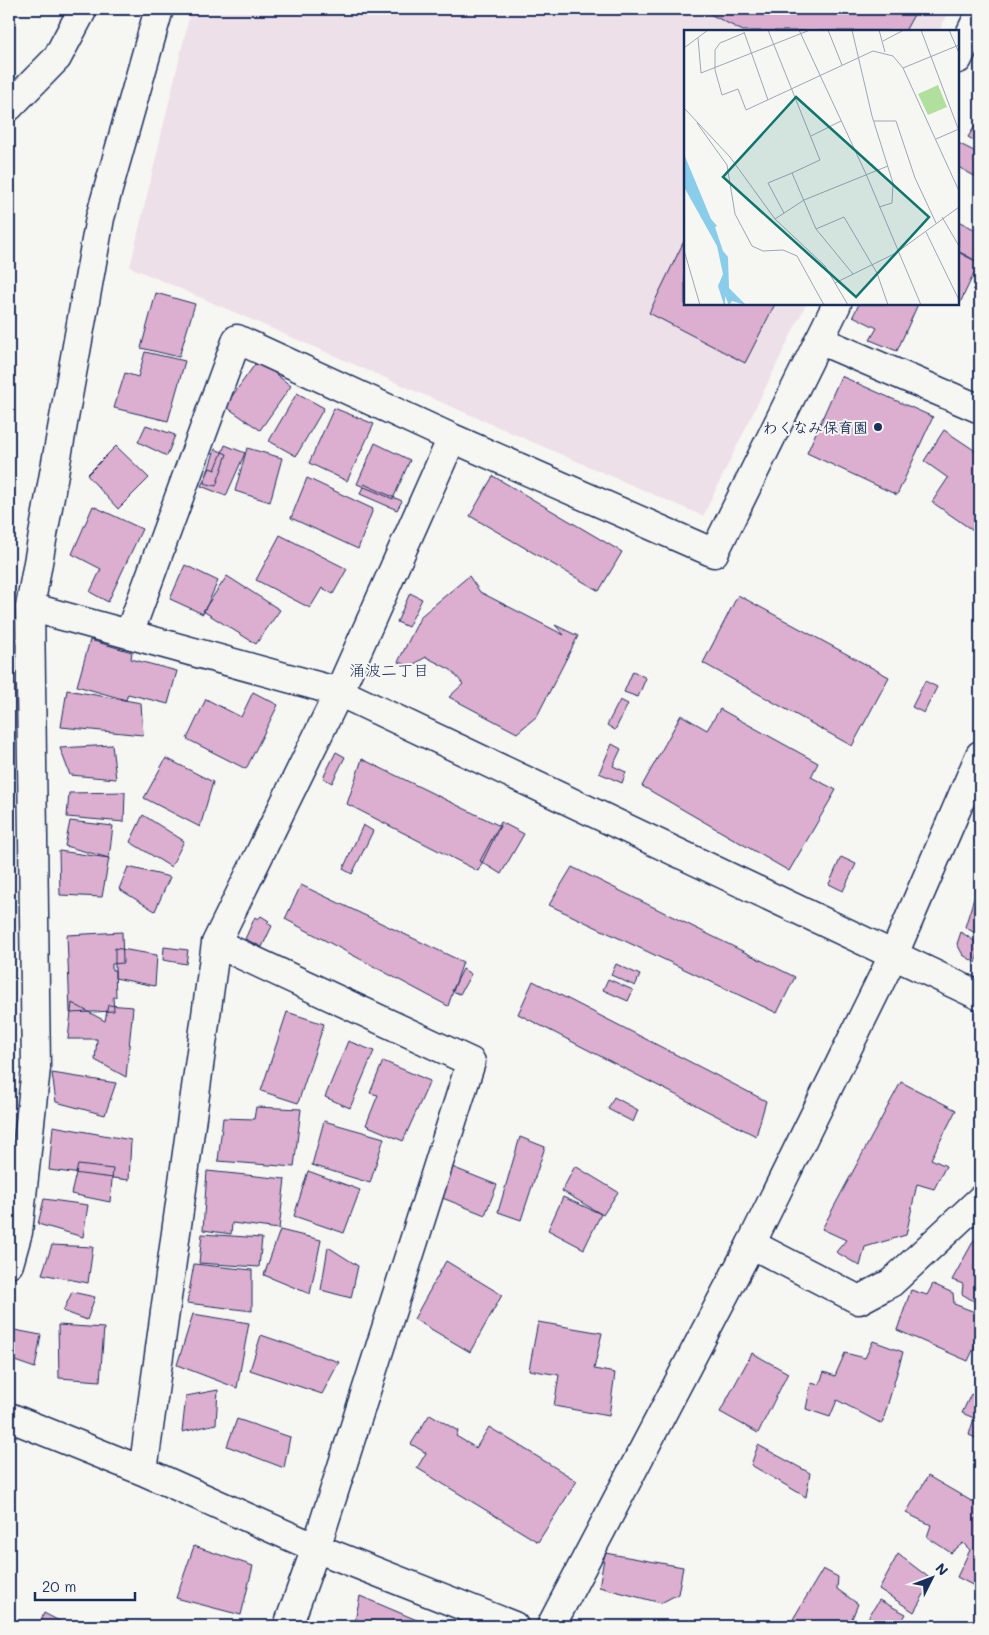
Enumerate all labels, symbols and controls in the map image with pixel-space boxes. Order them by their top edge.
inset map [684,30,959,305]
place label: わくなみ保育園 [763,417,868,437]
marker: わくなみ保育園 [872,421,884,433]
district label: 涌波二丁目 [349,659,429,680]
north arrow [906,1552,956,1602]
text: N [931,1559,953,1579]
scale bar [35,1570,135,1602]
text: 20 m [42,1576,76,1596]

